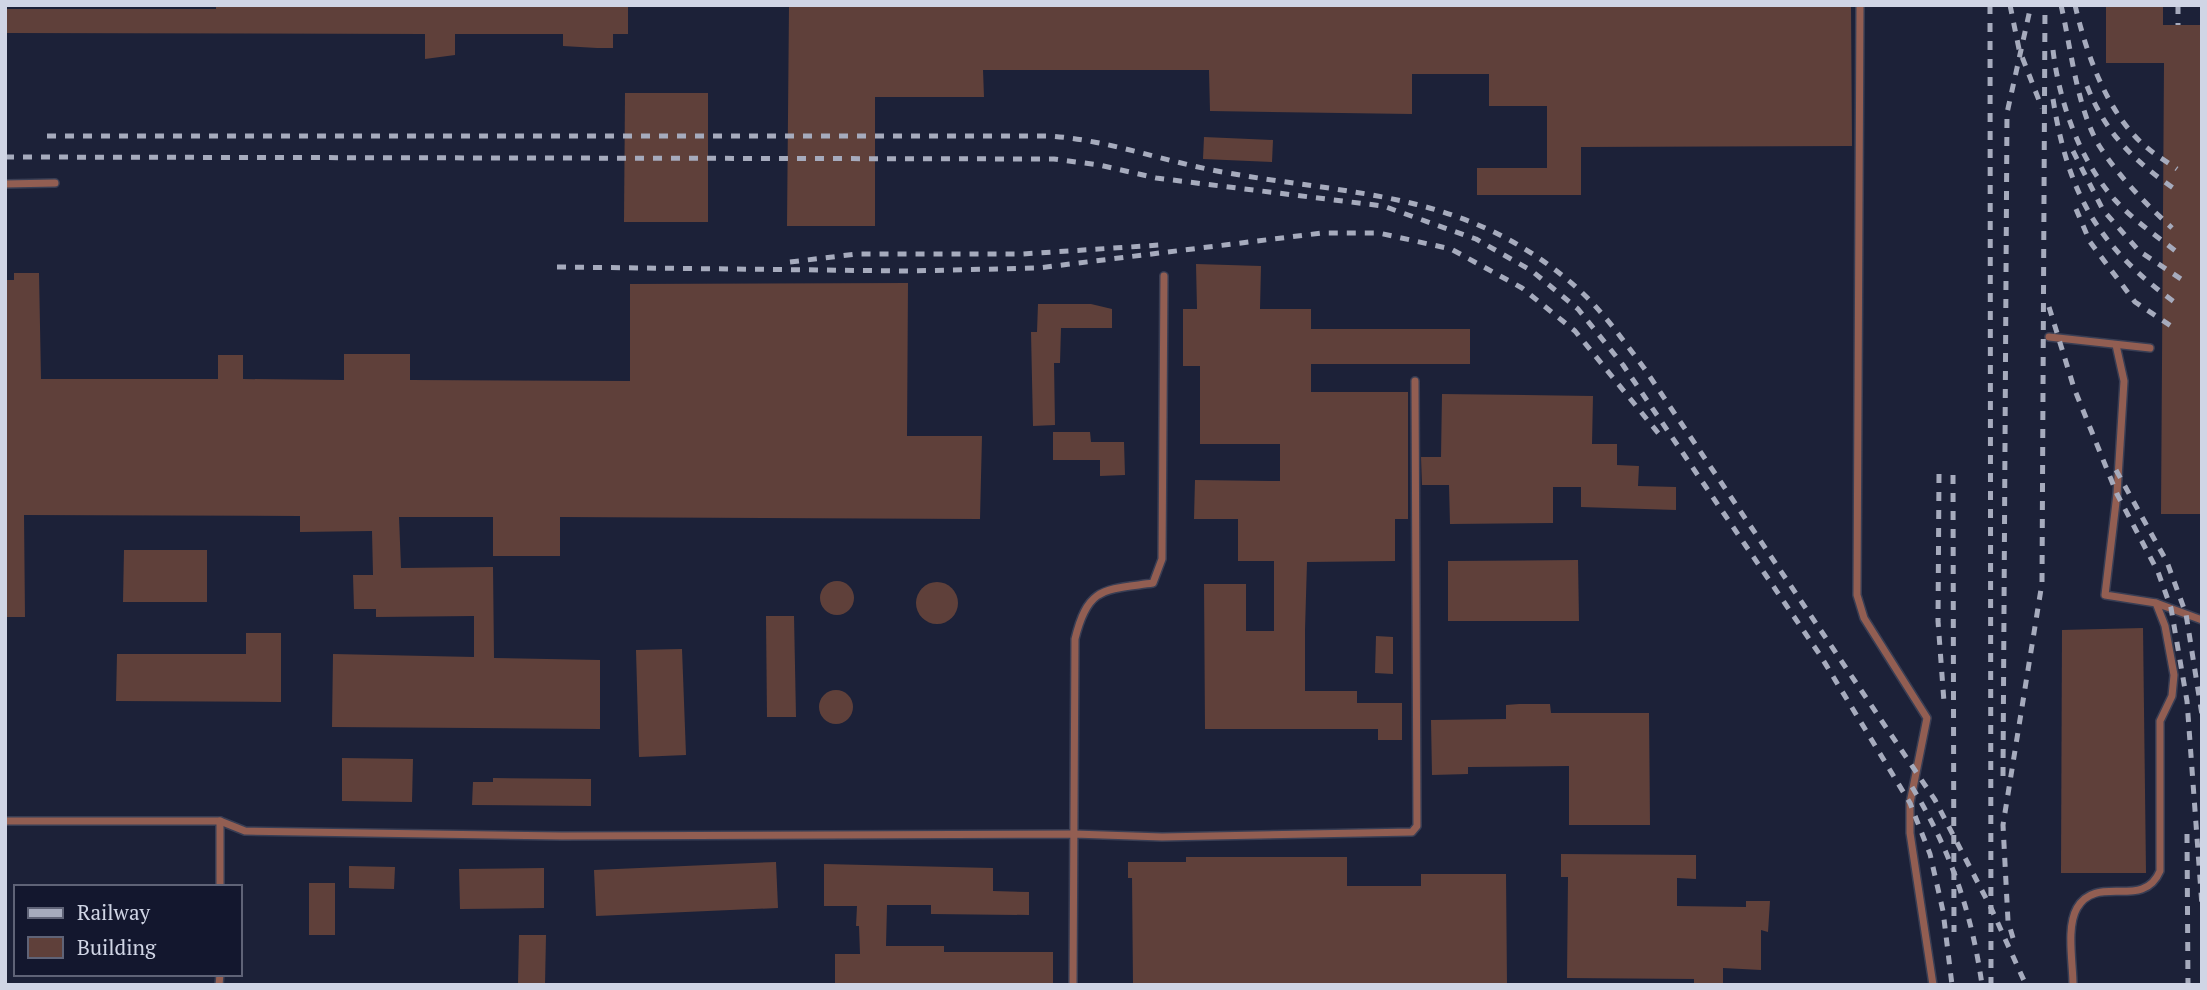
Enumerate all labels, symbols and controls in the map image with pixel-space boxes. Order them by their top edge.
legend [14,885,242,976]
text: Railway [77,898,151,926]
text: Building [77,933,157,961]

